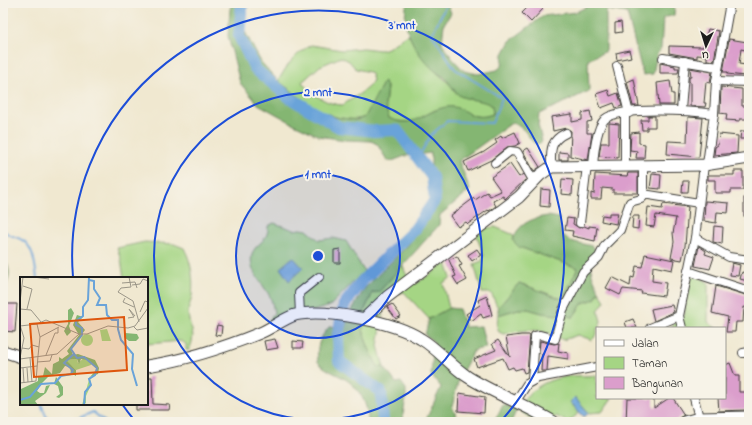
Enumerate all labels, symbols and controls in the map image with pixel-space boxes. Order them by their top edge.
text: 3 mnt [387,17,417,35]
north arrow [686,26,726,66]
text: U [701,47,709,63]
text: 2 mnt [303,84,333,102]
text: 1 mnt [305,166,332,184]
centre of rings [311,249,325,263]
inset map [20,277,148,405]
legend [596,327,726,399]
text: Jalan [632,335,659,353]
text: Taman [632,355,667,373]
text: Bangunan [631,375,683,394]

